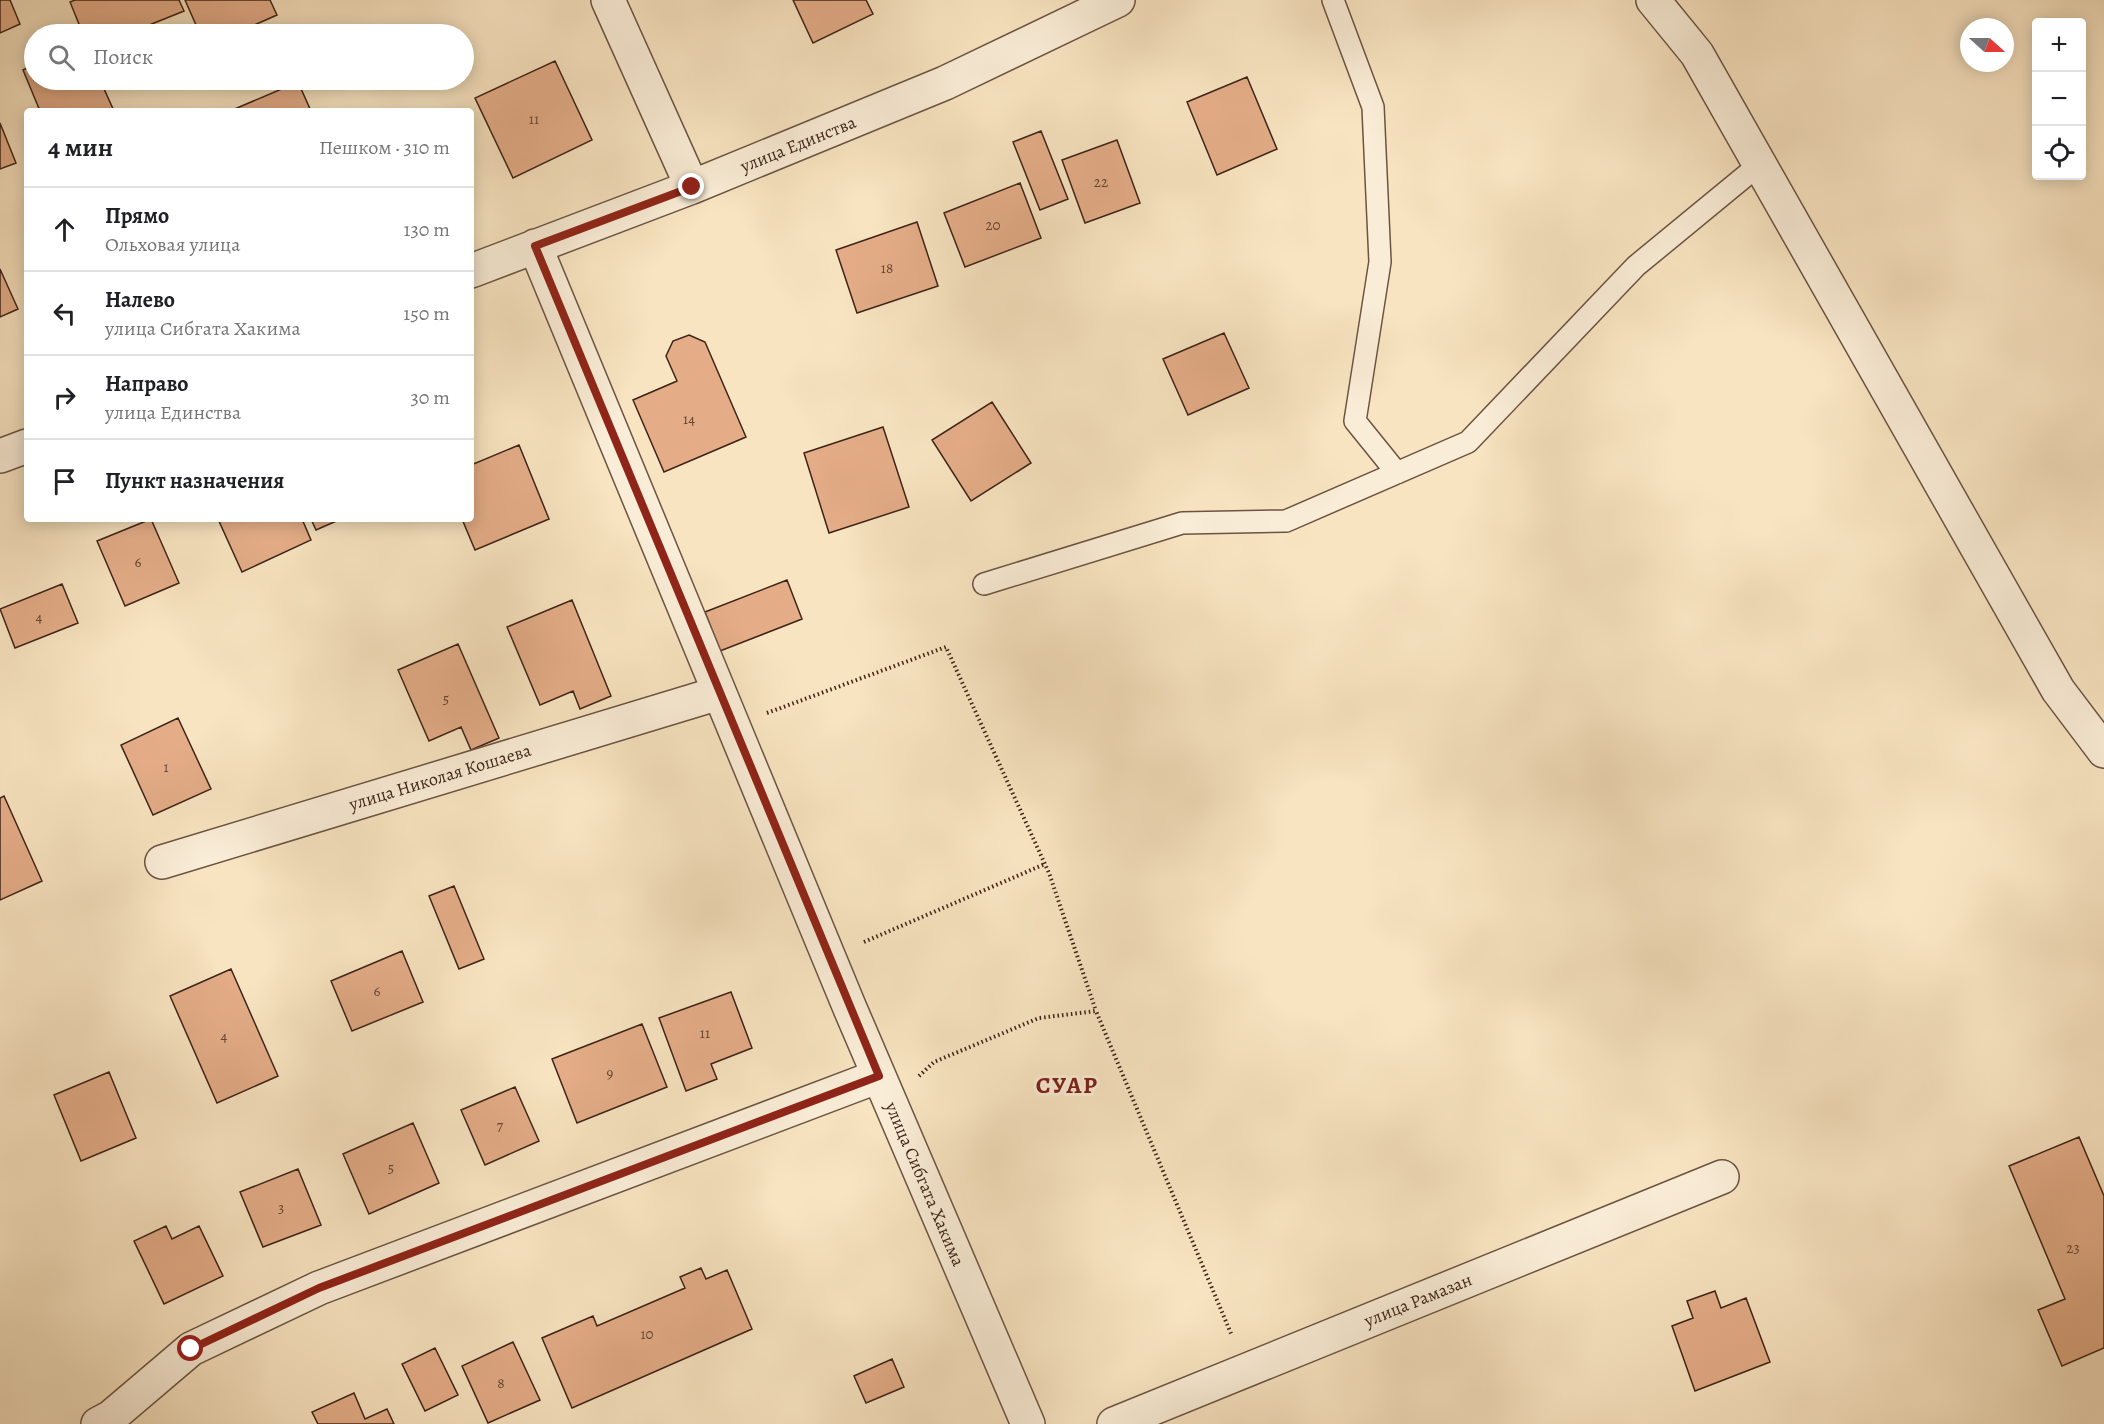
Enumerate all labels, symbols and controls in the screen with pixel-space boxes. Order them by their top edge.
north arrow [1960,18,2014,72]
map controls [2032,18,2086,180]
button: + [2032,18,2086,72]
search box [24,24,474,90]
icon: search [45,41,78,74]
text: Поиск [93,42,153,72]
button: − [2032,72,2086,126]
house number: 11 [529,109,539,129]
street label: улица Единства [736,110,860,178]
button: locate [2032,126,2086,180]
text: 4 мин [48,130,113,165]
text: Пешком · 310 m [319,134,450,161]
house number: 22 [1094,172,1108,192]
route end [678,173,704,199]
text: Прямо [105,201,169,231]
icon: ahead [48,213,81,246]
house number: 20 [985,215,1001,235]
text: 130 m [404,216,450,243]
text: Ольховая улица [105,231,240,258]
house number: 18 [881,258,893,278]
text: Налево [105,285,175,315]
icon: left [48,297,81,330]
text: 150 m [403,300,450,327]
text: улица Сибгата Хакима [105,315,301,342]
text: Направо [105,369,188,399]
icon: right [48,381,81,414]
text: 30 m [410,384,450,411]
text: улица Единства [105,399,241,426]
house number: 14 [683,409,695,429]
icon: arrive [48,465,81,498]
text: Пункт назначения [105,466,284,496]
house number: 6 [135,552,142,572]
house number: 4 [36,607,43,627]
house number: 5 [443,689,449,709]
street label: улица Николая Кошаева [345,738,535,816]
house number: 1 [163,757,169,777]
house number: 6 [374,981,381,1001]
house number: 11 [700,1023,710,1043]
house number: 4 [221,1026,228,1046]
house number: 9 [607,1063,614,1083]
district label: СУАР [1036,1069,1098,1101]
street label: улица Сибгата Хакима [879,1097,971,1270]
house number: 7 [497,1116,504,1136]
house number: 5 [388,1158,394,1178]
house number: 3 [278,1198,284,1218]
house number: 23 [2066,1238,2080,1258]
street label: улица Рамазан [1360,1267,1475,1333]
house number: 10 [640,1324,654,1344]
route start [177,1335,203,1361]
house number: 8 [497,1373,505,1393]

